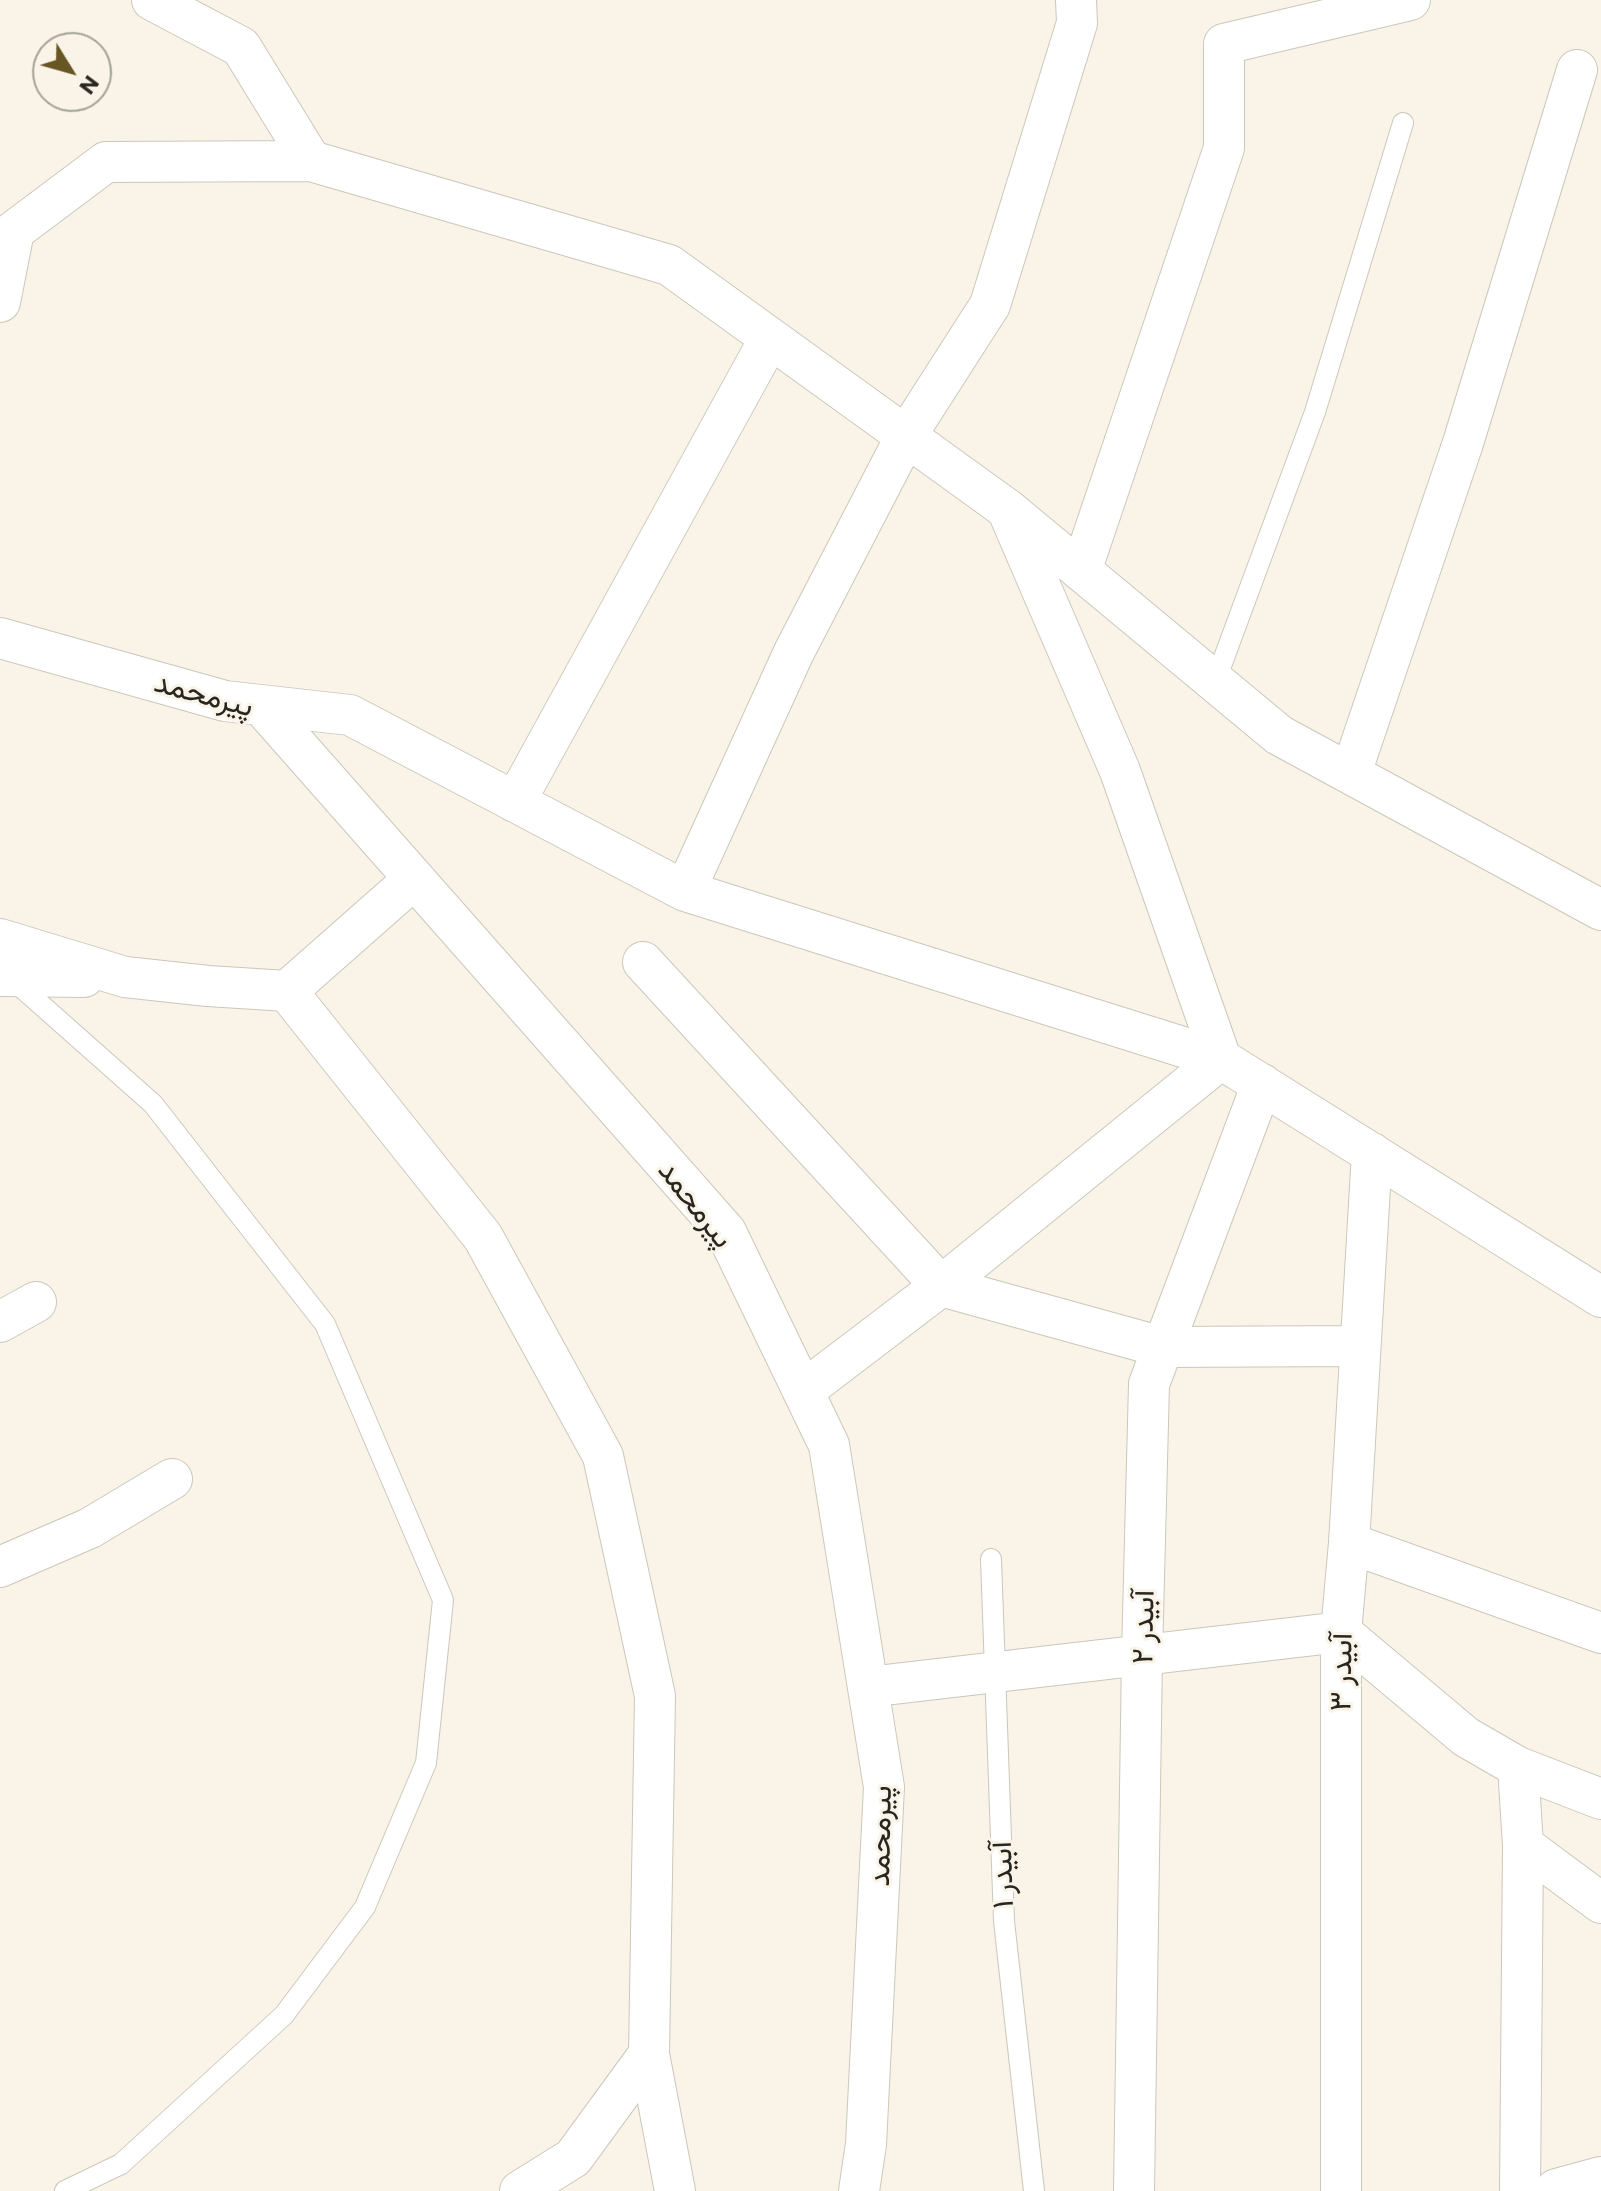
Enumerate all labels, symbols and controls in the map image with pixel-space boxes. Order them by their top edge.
north arrow [32,32,112,112]
text: N [74,71,106,100]
street label: پیرمحمد [151,664,257,724]
street label: پیرمحمد [651,1153,741,1255]
street label: آبیدر ۲ [1124,1590,1162,1664]
street label: آبیدر ۳ [1322,1632,1360,1712]
street label: پیرمحمد [861,1785,899,1887]
street label: آبیدر ۱ [983,1841,1021,1909]

